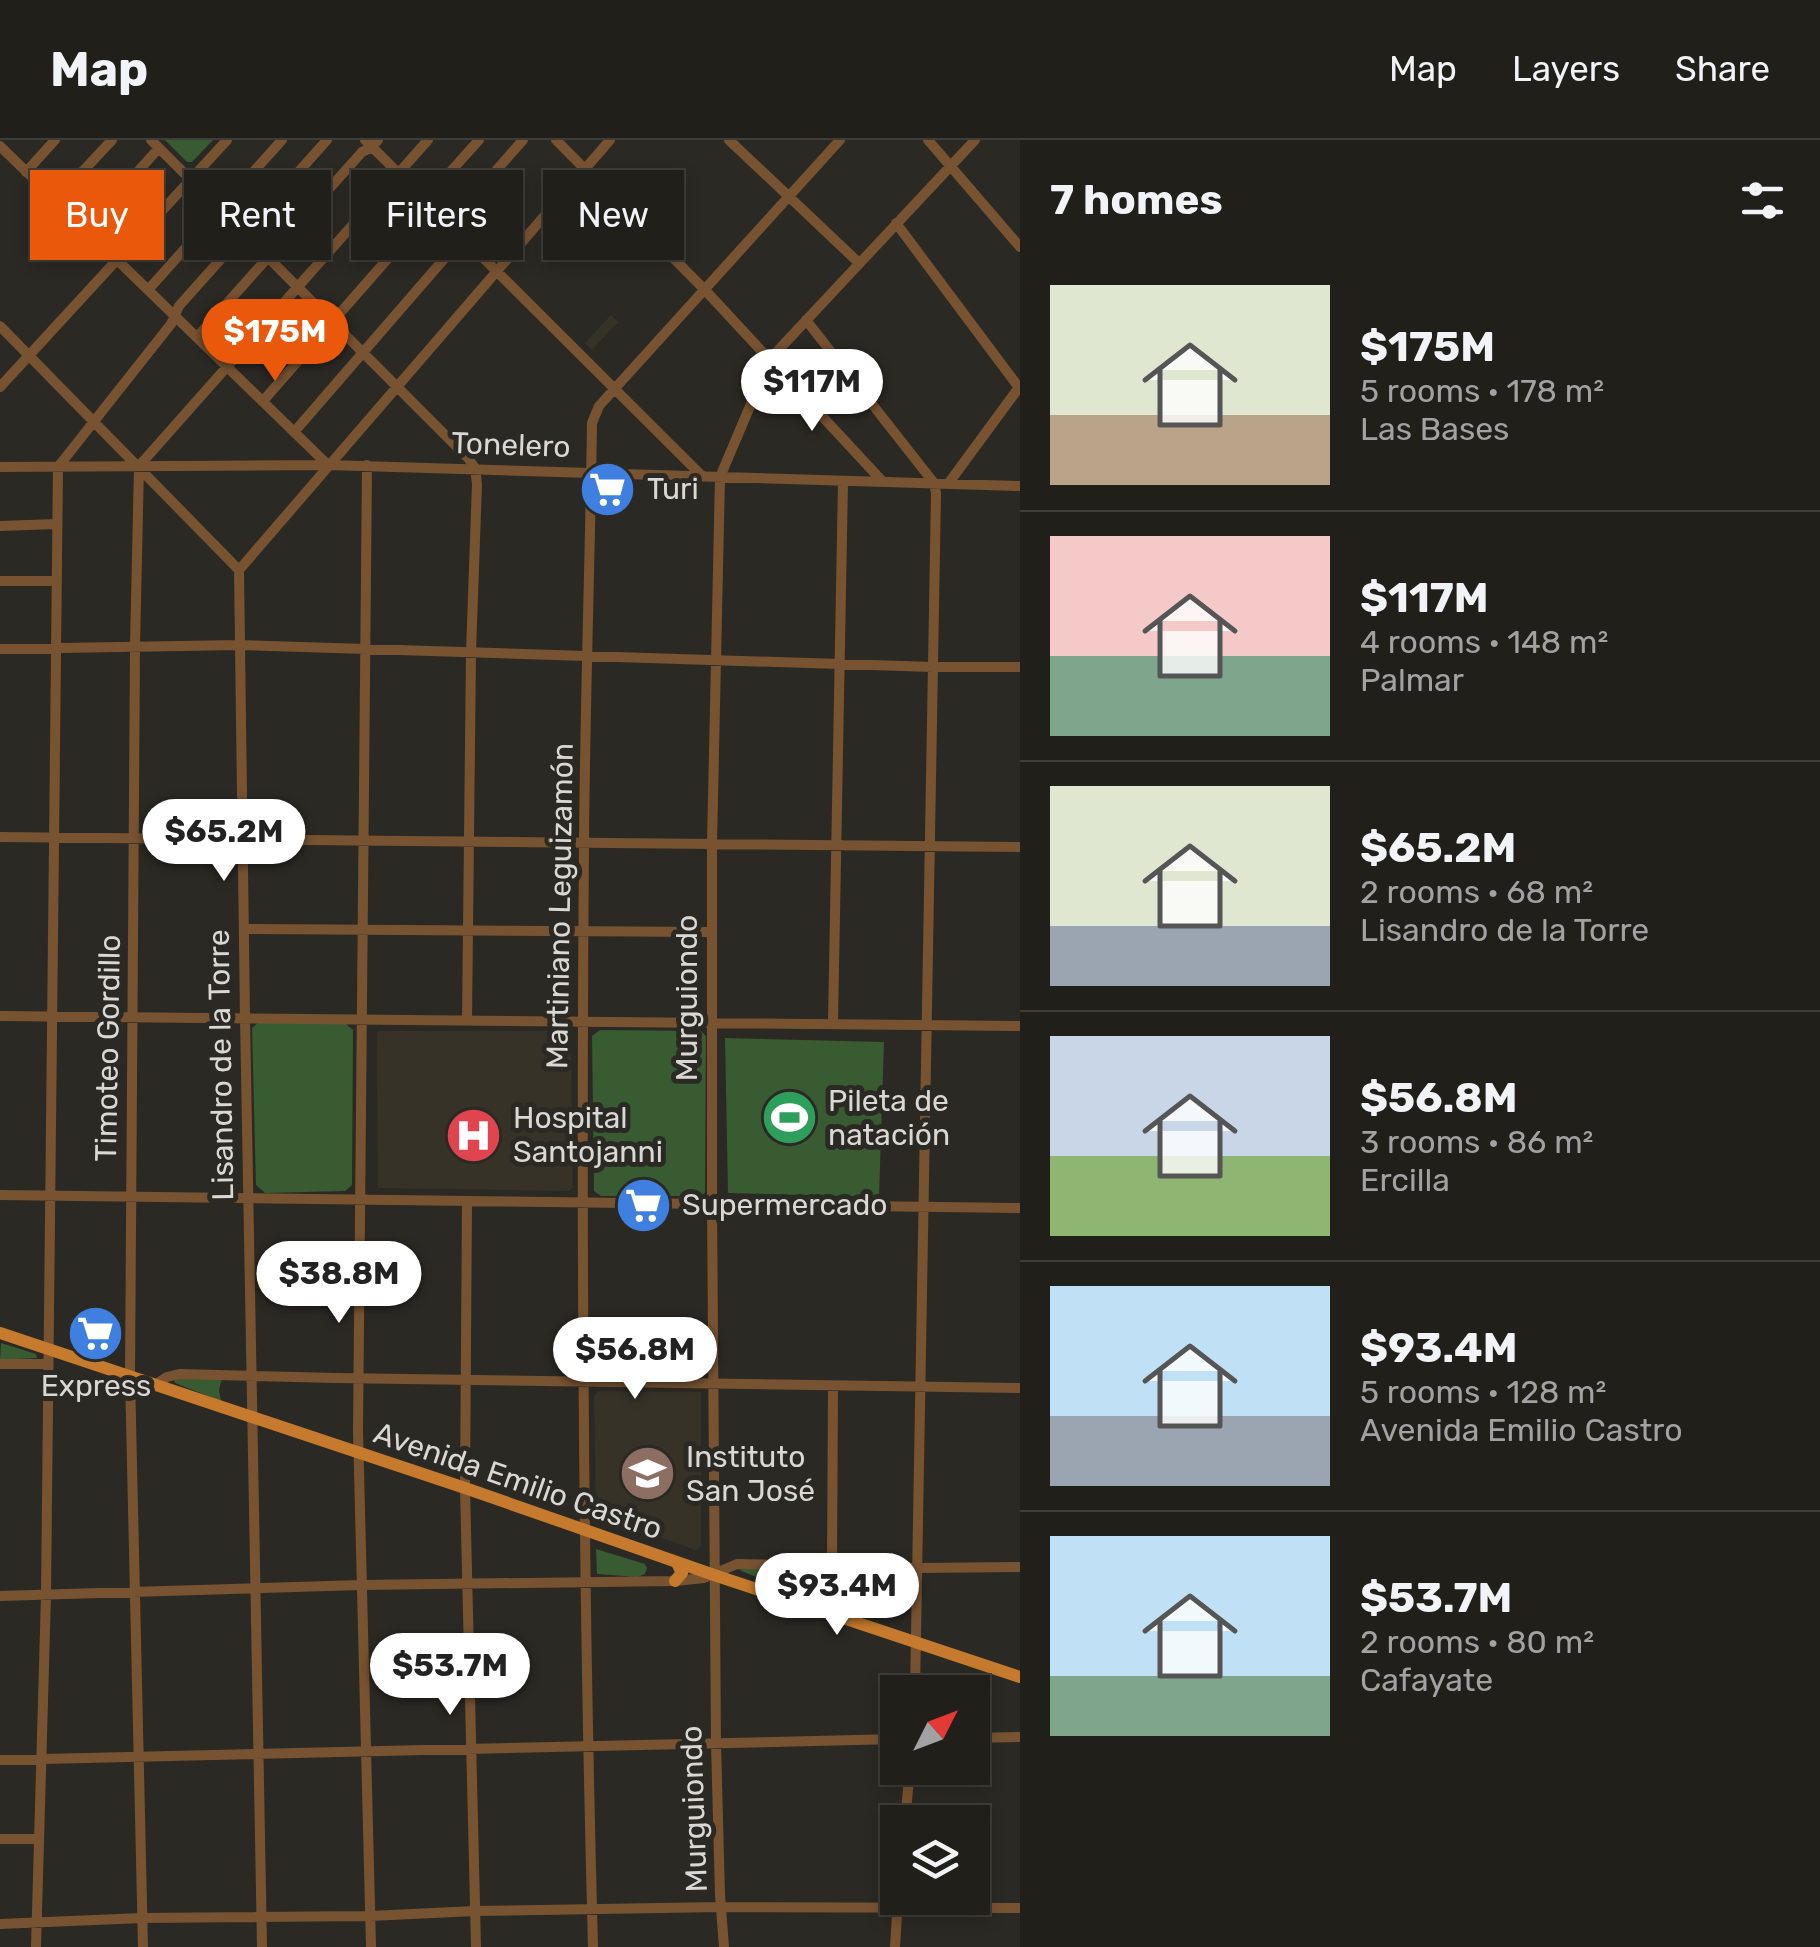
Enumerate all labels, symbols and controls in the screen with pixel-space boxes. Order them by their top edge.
text: Map [50,41,148,98]
text: Map [1389,48,1457,90]
text: Layers [1512,48,1620,90]
text: Share [1675,48,1770,90]
chip: Buy [30,170,164,260]
chip: Rent [184,170,331,260]
chip: Filters [351,170,523,260]
chip: New [543,170,684,260]
icon: filters [1735,173,1790,228]
text: 7 homes [1050,175,1223,225]
pin: $175M [205,299,345,384]
text: $175M [224,312,326,350]
text: $175M [1360,322,1495,372]
icon: home [1130,325,1250,445]
pin: $117M [742,349,882,434]
text: $117M [763,362,861,400]
text: 5 rooms · 178 m² [1360,372,1604,410]
text: Las Bases [1360,410,1509,448]
street label: Tonelero [451,425,571,465]
supermarket icon: Turi [578,459,638,519]
place label: Turi [647,471,699,507]
text: $117M [1360,573,1489,623]
icon: home [1130,576,1250,696]
text: 4 rooms · 148 m² [1360,623,1608,661]
text: Palmar [1360,661,1464,699]
street label: Martiniano Leguizamón [539,743,581,1069]
pin: $65.2M [143,799,305,884]
text: $65.2M [164,812,284,850]
text: $65.2M [1360,823,1516,873]
icon: home [1130,826,1250,946]
text: 2 rooms · 68 m² [1360,873,1593,911]
text: Lisandro de la Torre [1360,911,1649,949]
street label: Murguiondo [669,915,705,1081]
street label: Lisandro de la Torre [201,929,241,1201]
street label: Timoteo Gordillo [88,934,128,1162]
text: $56.8M [1360,1073,1517,1123]
icon: home [1130,1076,1250,1196]
place label: Pileta de natación [828,1083,950,1153]
sports icon: Pileta de natación [759,1088,819,1148]
place label: Hospital Santojanni [513,1100,663,1170]
hospital icon: Hospital Santojanni [444,1105,504,1165]
text: 3 rooms · 86 m² [1360,1123,1594,1161]
text: Ercilla [1360,1161,1450,1199]
supermarket icon: Supermercado [613,1175,673,1235]
place label: Supermercado [682,1187,888,1223]
pin: $38.8M [258,1241,420,1326]
text: $38.8M [278,1254,400,1292]
supermarket icon: Express [66,1303,126,1363]
pin: $56.8M [554,1317,716,1402]
text: $93.4M [1360,1323,1517,1373]
icon: home [1130,1326,1250,1446]
text: $56.8M [575,1330,695,1368]
place label: Express [41,1368,151,1404]
text: 5 rooms · 128 m² [1360,1373,1606,1411]
text: Avenida Emilio Castro [1360,1411,1683,1449]
street label: Avenida Emilio Castro [369,1415,667,1547]
place label: Instituto San José [686,1439,815,1509]
school or university icon: Instituto San José [617,1444,677,1504]
pin: $93.4M [756,1553,918,1638]
text: $93.4M [777,1566,897,1604]
text: $53.7M [1360,1573,1512,1623]
icon: home [1130,1576,1250,1696]
text: 2 rooms · 80 m² [1360,1623,1594,1661]
pin: $53.7M [369,1633,531,1718]
text: $53.7M [392,1646,508,1684]
text: Cafayate [1360,1661,1493,1699]
north arrow [880,1675,990,1785]
map controls [880,1675,990,1915]
street label: Murguiondo [673,1725,715,1893]
button: layers [880,1805,990,1915]

